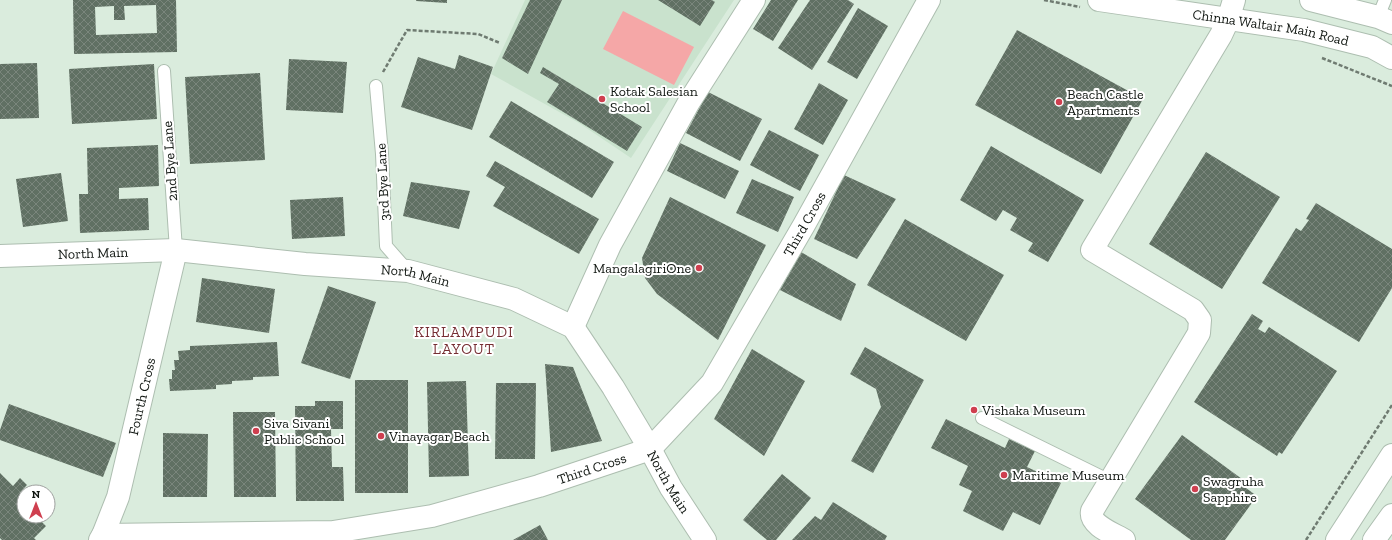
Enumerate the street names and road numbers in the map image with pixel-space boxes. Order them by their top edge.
street label: Chinna Waltair Main Road [1192,5,1351,49]
street label: 2nd Bye Lane [159,120,181,202]
street label: 3rd Bye Lane [372,142,394,221]
street label: Third Cross [779,189,829,259]
street label: North Main [58,243,128,263]
street label: North Main [380,261,452,290]
street label: Fourth Cross [124,356,159,437]
street label: North Main [644,447,694,516]
street label: Third Cross [555,449,628,488]

